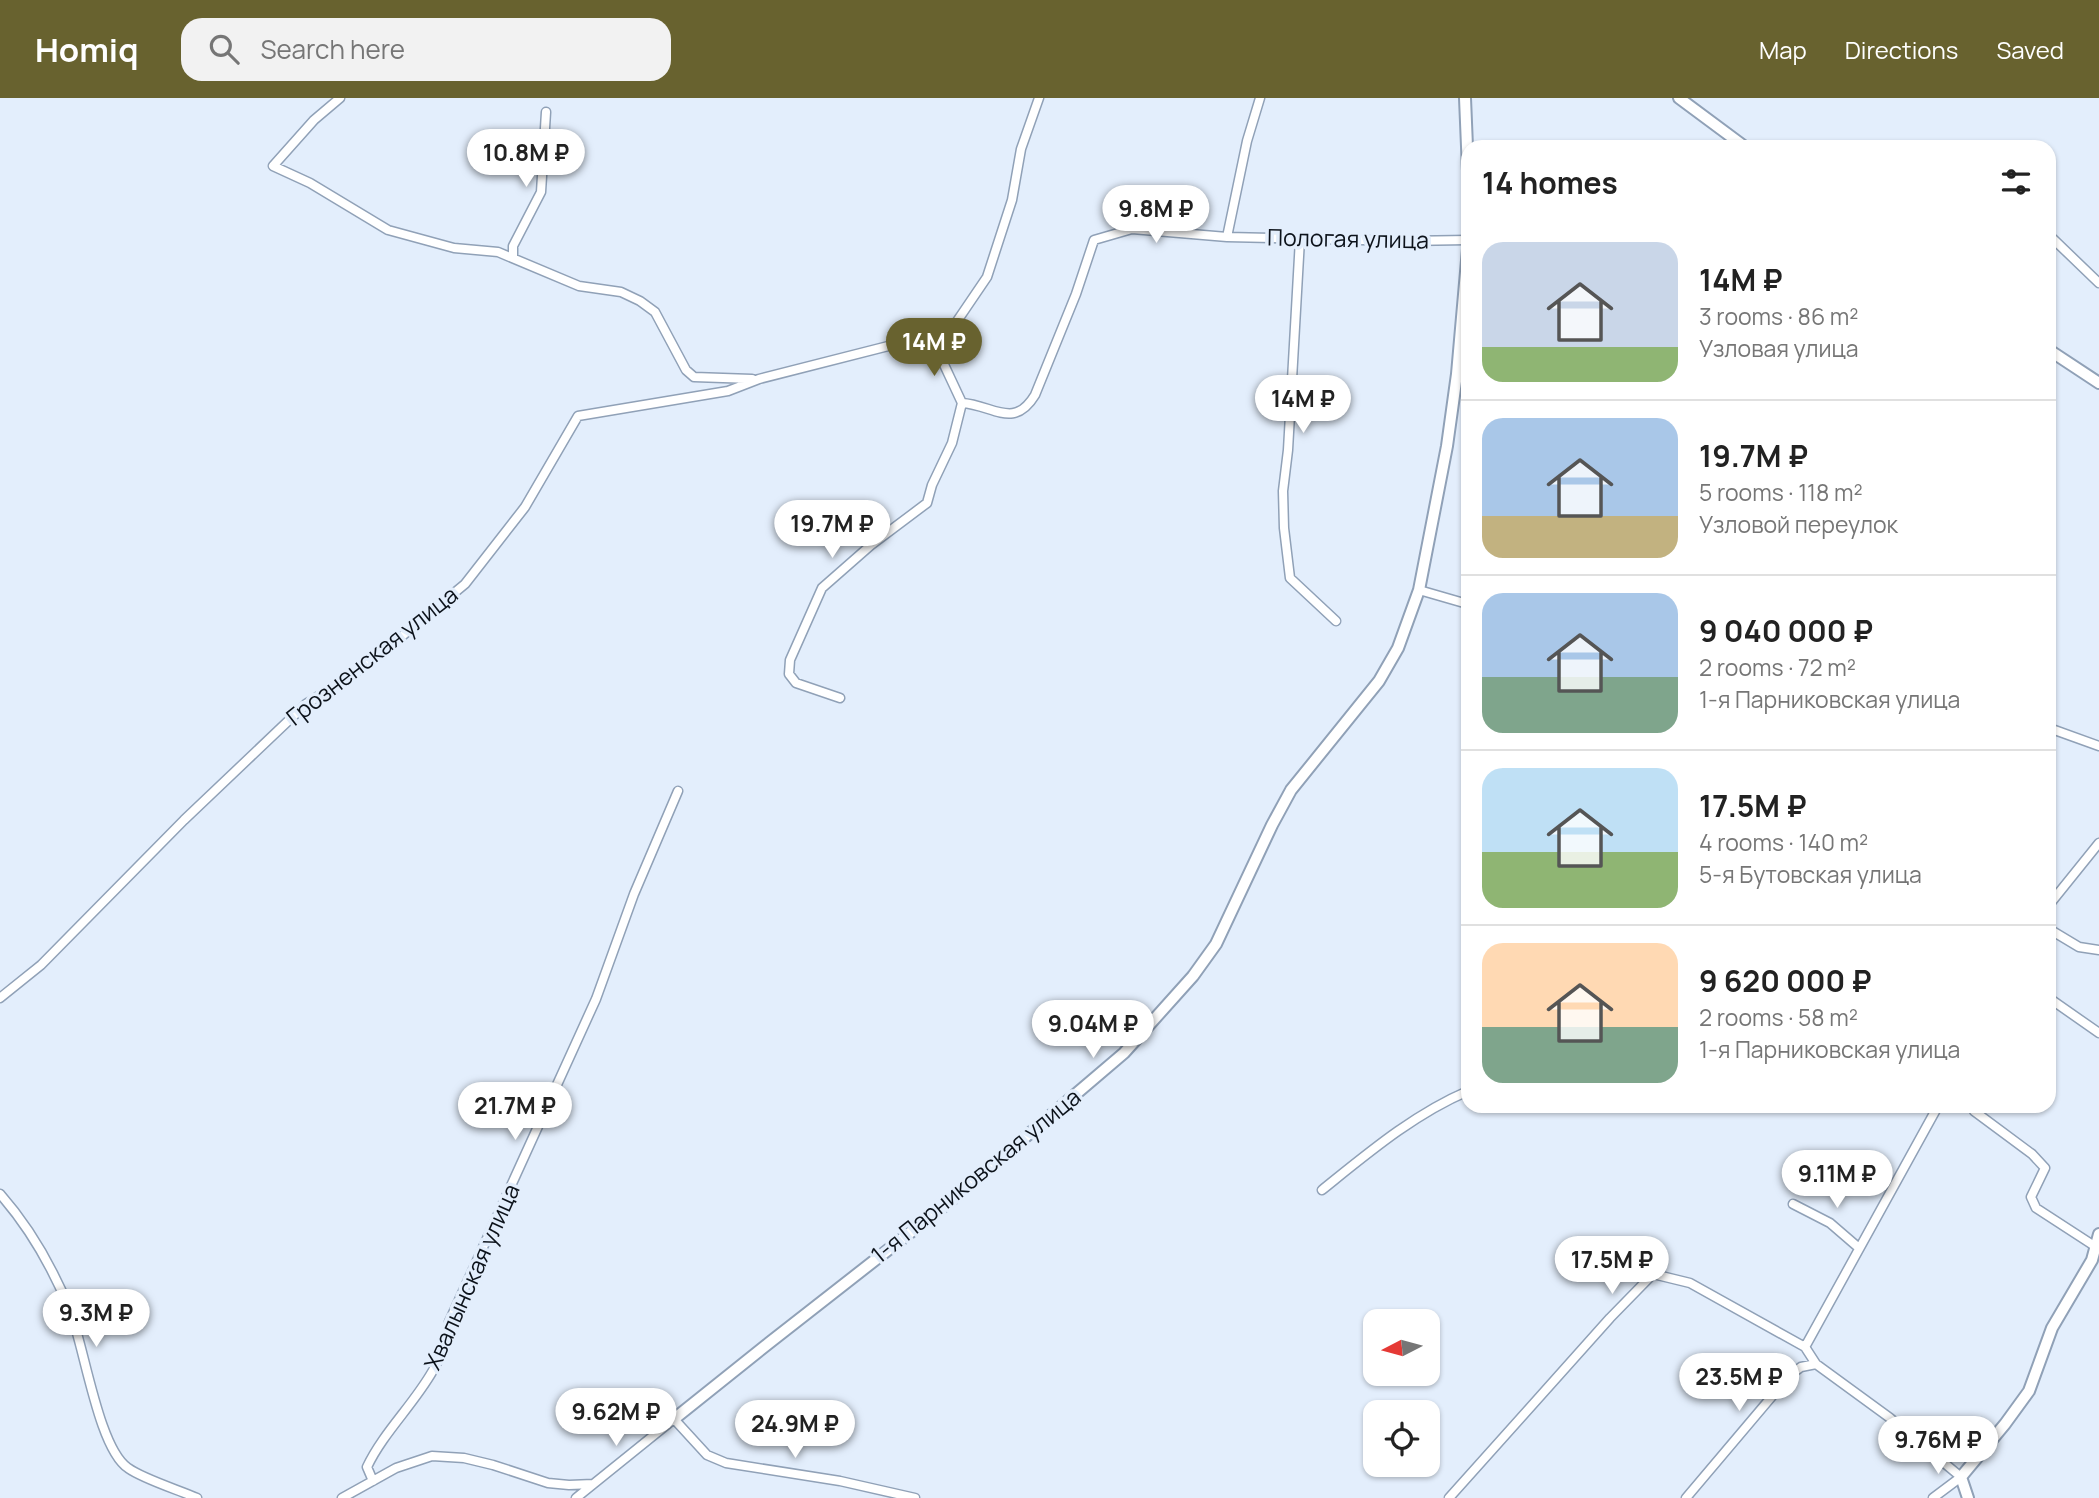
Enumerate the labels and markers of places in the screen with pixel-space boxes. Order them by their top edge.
pin: 10.8M ₽ [461,130,591,189]
pin: 9.8M ₽ [1099,186,1213,245]
pin: 14M ₽ [885,318,983,378]
pin: 14M ₽ [1254,376,1352,435]
pin: 19.7M ₽ [767,500,897,560]
pin: 9.04M ₽ [1028,1000,1158,1060]
pin: 21.7M ₽ [450,1082,580,1142]
pin: 9.11M ₽ [1772,1150,1902,1210]
pin: 17.5M ₽ [1547,1236,1677,1296]
pin: 9.3M ₽ [39,1290,153,1349]
pin: 23.5M ₽ [1674,1354,1804,1413]
pin: 9.62M ₽ [551,1388,681,1448]
pin: 24.9M ₽ [730,1400,860,1460]
pin: 9.76M ₽ [1873,1416,2003,1476]

